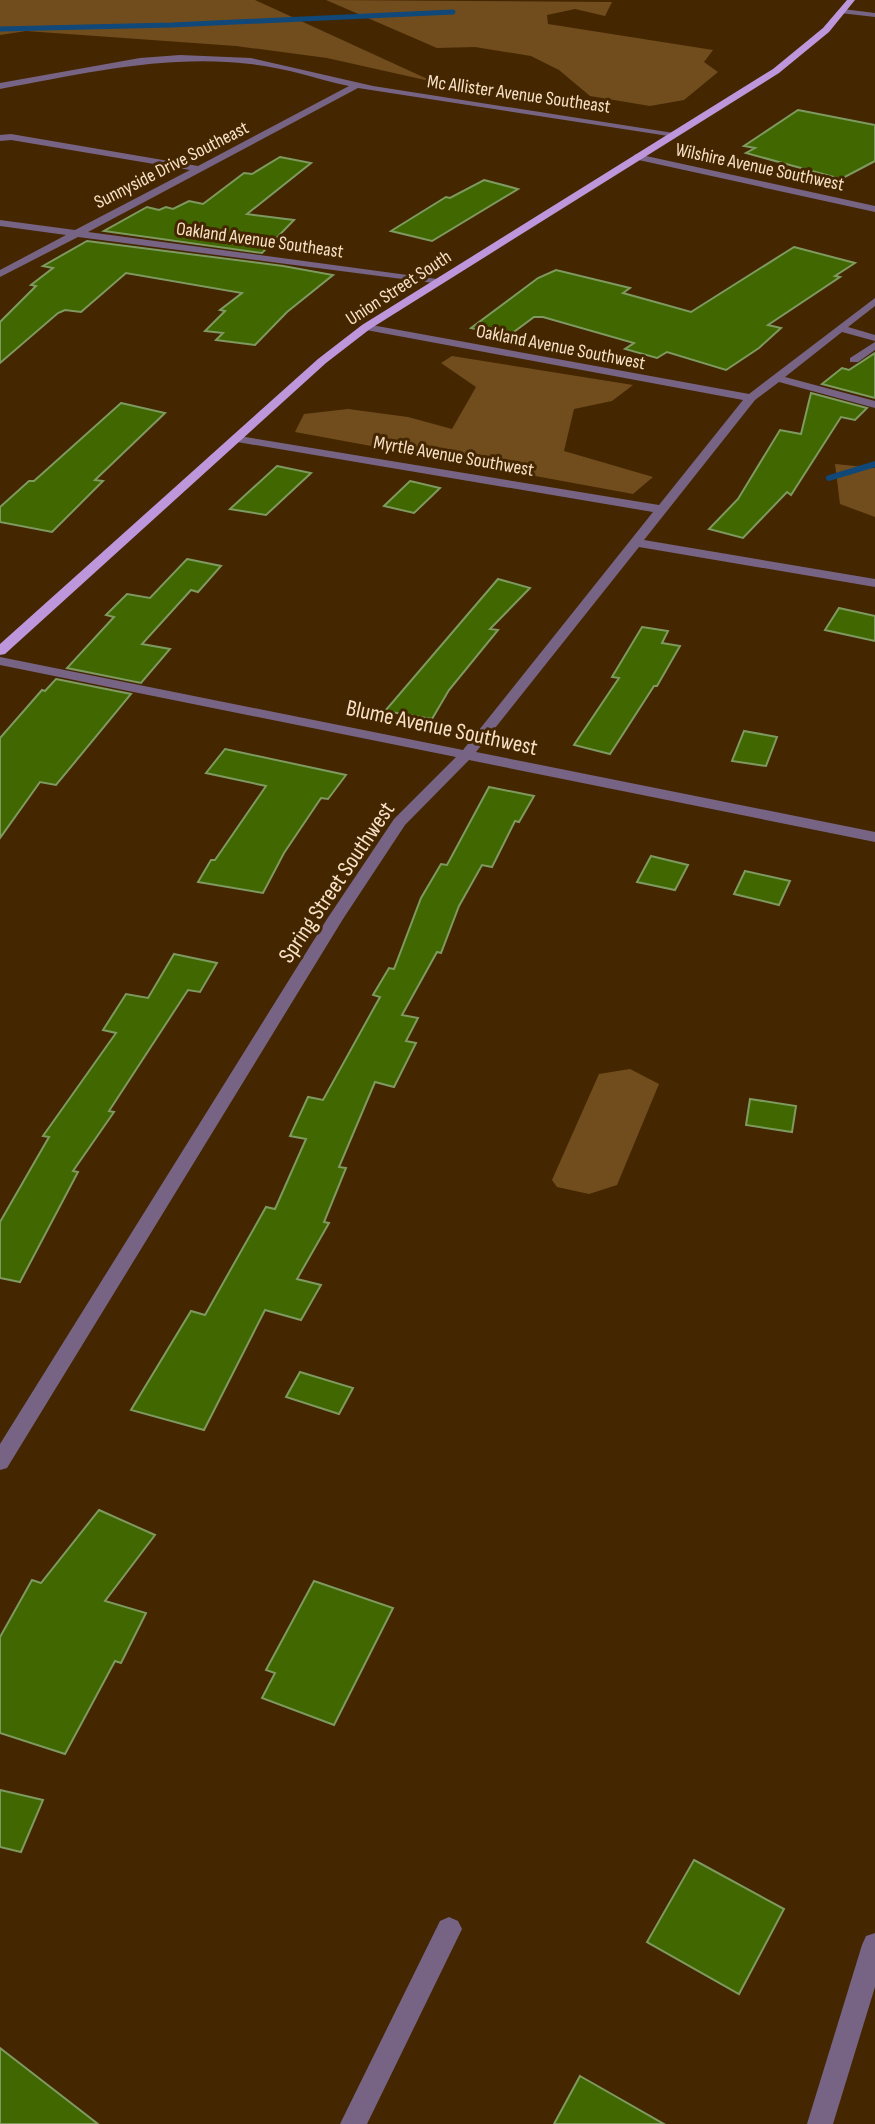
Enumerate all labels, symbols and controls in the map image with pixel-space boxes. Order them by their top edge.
street label: Mc Allister Avenue Southeast [426,70,612,119]
street label: Sunnyside Drive Southeast [91,116,253,214]
street label: Wilshire Avenue Southwest [673,138,846,197]
street label: Oakland Avenue Southeast [175,217,345,264]
street label: Union Street South [342,246,456,331]
street label: Oakland Avenue Southwest [474,320,647,375]
street label: Myrtle Avenue Southwest [372,431,536,482]
street label: Blume Avenue Southwest [344,694,540,762]
street label: Spring Street Southwest [273,797,401,968]

